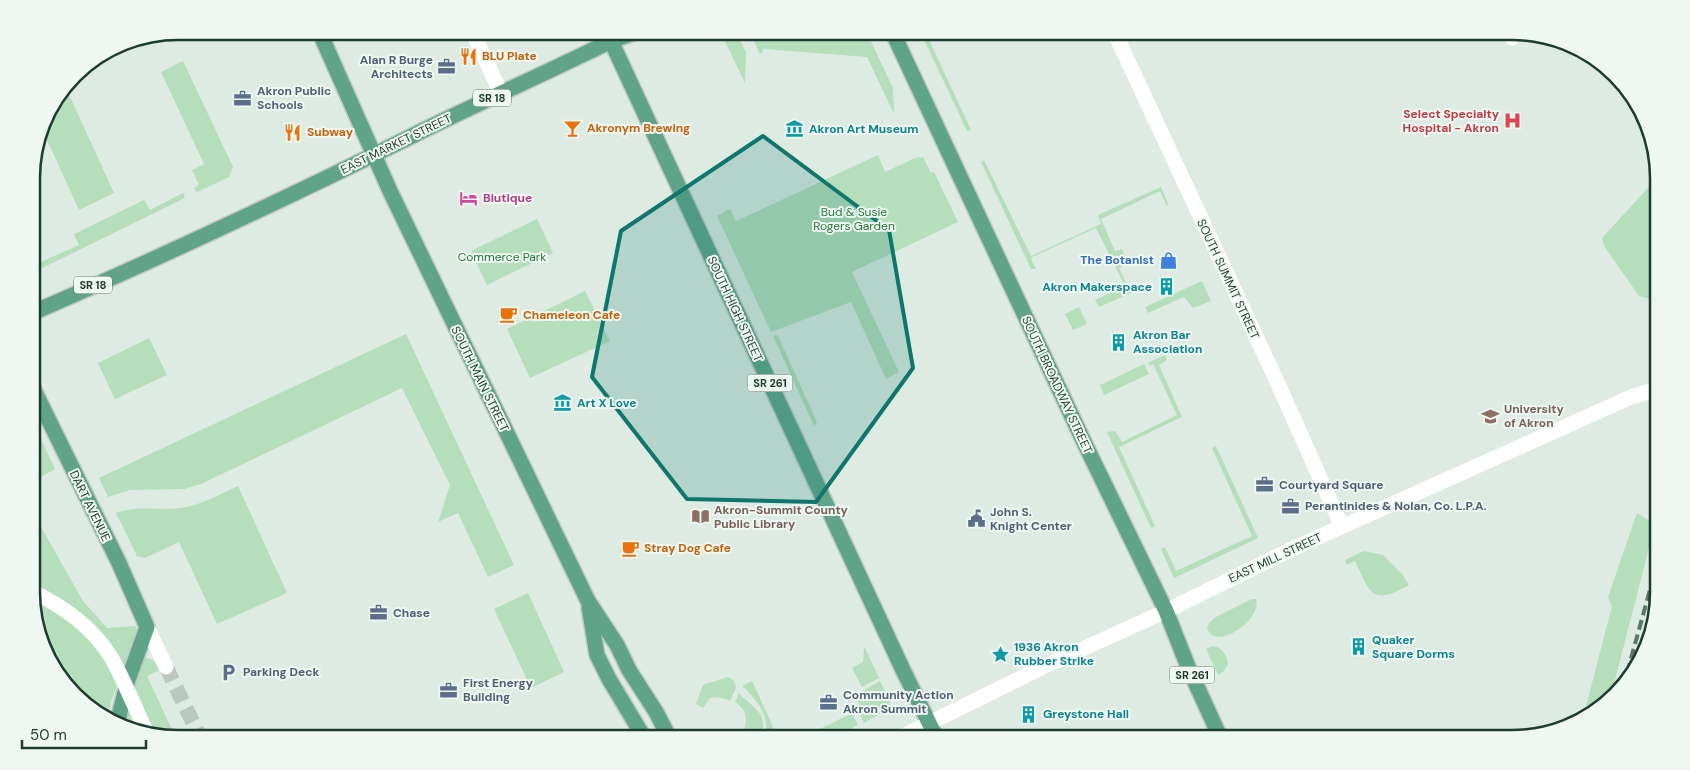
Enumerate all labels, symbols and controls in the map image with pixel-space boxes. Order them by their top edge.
restaurant icon: BLU Plate [458,46,478,66]
place label: BLU Plate [482,48,537,64]
place label: Alan R Burge Architects [360,52,433,82]
office icon: Alan R Burge Architects [437,57,457,77]
place label: Akron Public Schools [257,83,331,113]
office icon: Akron Public Schools [233,88,253,108]
road number: SR 18 [473,90,511,106]
place label: Select Specialty Hospital - Akron [1403,106,1500,136]
street label: EAST MARKET STREET [338,110,454,178]
hospital icon: Select Specialty Hospital - Akron [1503,111,1523,131]
bar icon: Akronym Brewing [563,118,583,138]
museum icon: Akron Art Museum [785,119,805,139]
place label: Akronym Brewing [587,120,690,136]
place label: Akron Art Museum [809,121,919,137]
restaurant icon: Subway [283,122,303,142]
place label: Subway [307,124,354,140]
hotel icon: Blutique [459,188,479,208]
place label: Blutique [483,190,532,206]
park label: Bud & Susie Rogers Garden [813,204,895,234]
street label: SOUTH SUMMIT STREET [1193,216,1263,342]
park label: Commerce Park [458,249,546,265]
shop icon: The Botanist [1158,250,1178,270]
place label: The Botanist [1080,252,1154,268]
street label: SOUTH HIGH STREET [704,254,767,365]
road number: SR 18 [74,276,112,294]
building icon: Akron Makerspace [1156,277,1176,297]
place label: Akron Makerspace [1042,279,1152,295]
cafe icon: Chameleon Cafe [499,305,519,325]
place label: Chameleon Cafe [523,307,620,323]
street label: SOUTH BROADWAY STREET [1018,314,1096,457]
street label: SOUTH MAIN STREET [448,324,513,435]
place label: Akron Bar Association [1133,327,1202,357]
building icon: Akron Bar Association [1109,332,1129,352]
road number: SR 261 [748,374,792,392]
museum icon: Art X Love [553,393,573,413]
place label: Art X Love [577,395,636,411]
place label: University of Akron [1504,401,1564,431]
school or university icon: University of Akron [1480,406,1500,426]
street label: DART AVENUE [66,468,114,544]
office icon: Courtyard Square [1255,475,1275,495]
place label: Courtyard Square [1279,477,1384,493]
office icon: Perantinides & Nolan, Co. L.P.A. [1281,496,1301,516]
place label: Perantinides & Nolan, Co. L.P.A. [1305,498,1487,514]
place label: Akron-Summit County Public Library [714,502,849,532]
place label: John S. Knight Center [990,504,1072,534]
library icon: Akron-Summit County Public Library [690,507,710,527]
public building icon: John S. Knight Center [966,509,986,529]
street label: EAST MILL STREET [1226,529,1324,587]
cafe icon: Stray Dog Cafe [620,538,640,558]
place label: Stray Dog Cafe [644,540,731,556]
office icon: Chase [369,603,389,623]
place label: Chase [393,605,430,621]
place label: Quaker Square Dorms [1372,632,1455,662]
building icon: Quaker Square Dorms [1348,637,1368,657]
place label: 1936 Akron Rubber Strike [1014,639,1094,669]
place icon: 1936 Akron Rubber Strike [990,644,1010,664]
parking icon: Parking Deck [219,662,239,682]
place label: Parking Deck [243,664,320,680]
road number: SR 261 [1170,666,1214,684]
place label: First Energy Building [463,675,534,705]
office icon: First Energy Building [439,680,459,700]
place label: Community Action Akron Summit [843,687,954,717]
office icon: Community Action Akron Summit [819,692,839,712]
building icon: Greystone Hall [1019,704,1039,724]
place label: Greystone Hall [1043,706,1129,722]
scale bar [22,718,146,750]
text: 50 m [30,725,67,745]

